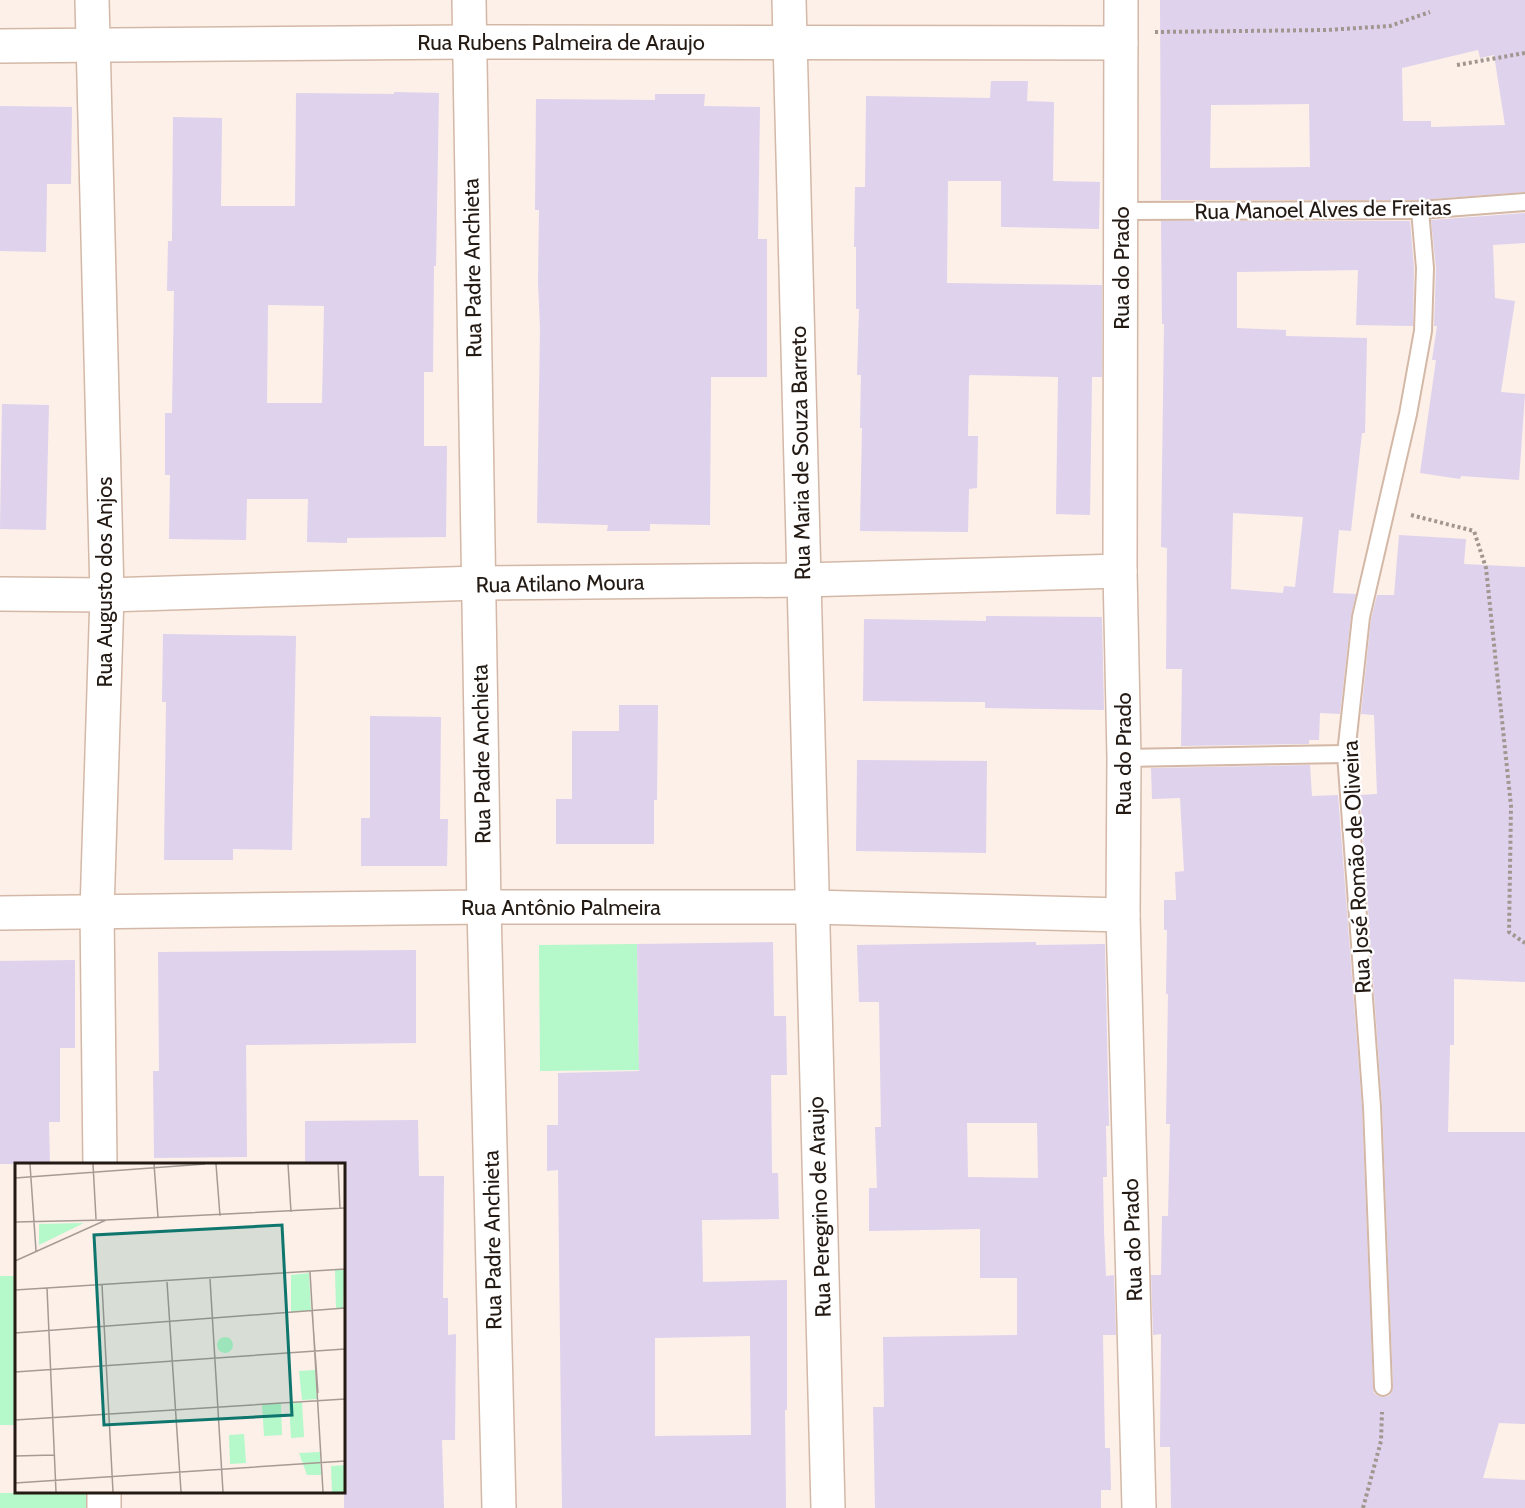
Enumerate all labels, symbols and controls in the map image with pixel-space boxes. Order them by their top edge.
street label: Rua Rubens Palmeira de Araujo [417,29,705,56]
street label: Rua Padre Anchieta [457,178,488,358]
street label: Rua Manoel Alves de Freitas [1194,194,1452,225]
street label: Rua do Prado [1108,206,1135,330]
street label: Rua Maria de Souza Barreto [785,326,816,580]
street label: Rua Augusto dos Anjos [91,477,118,687]
street label: Rua Atilano Moura [475,569,645,598]
street label: Rua Padre Anchieta [466,664,497,844]
street label: Rua do Prado [1110,692,1137,816]
street label: Rua José Romão de Oliveira [1336,739,1377,994]
street label: Rua Antônio Palmeira [461,894,661,921]
street label: Rua Peregrino de Araujo [802,1096,837,1318]
street label: Rua Padre Anchieta [477,1150,508,1330]
inset map [15,1163,345,1493]
street label: Rua do Prado [1117,1178,1148,1302]

